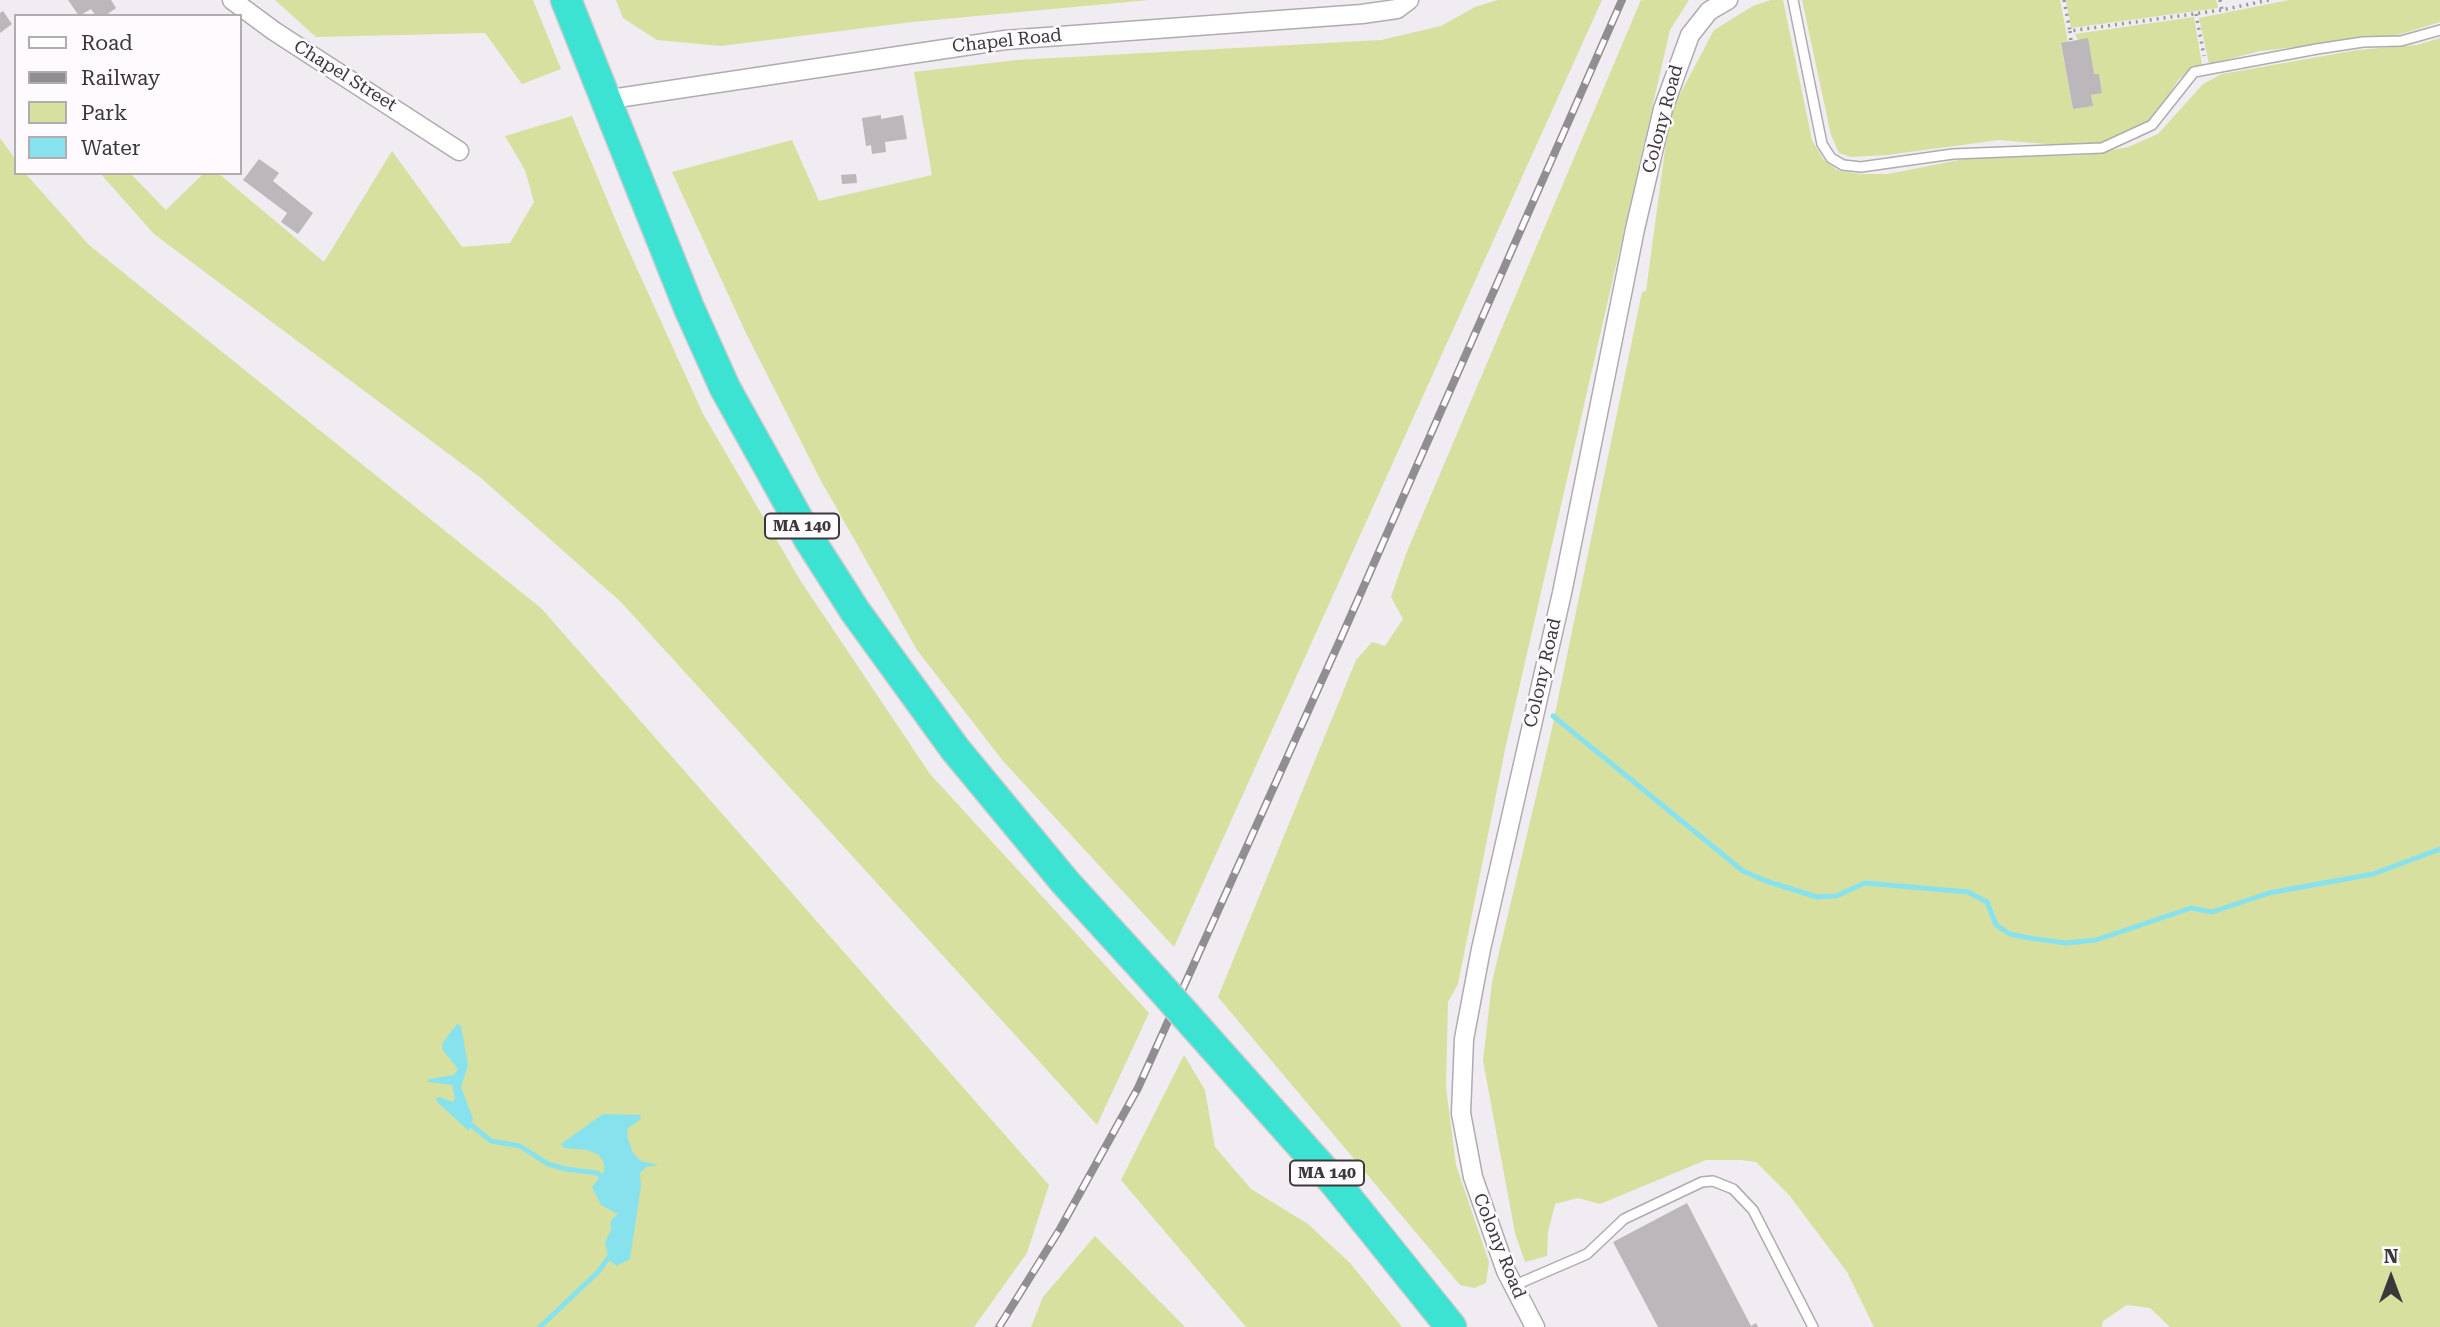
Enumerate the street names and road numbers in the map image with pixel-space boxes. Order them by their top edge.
street label: Chapel Road [951,25,1063,57]
street label: Chapel Street [289,36,401,116]
street label: Colony Road [1638,62,1688,176]
road number: MA 140 [765,513,839,538]
street label: Colony Road [1520,616,1566,730]
road number: MA 140 [1290,1161,1364,1186]
street label: Colony Road [1468,1190,1530,1302]

